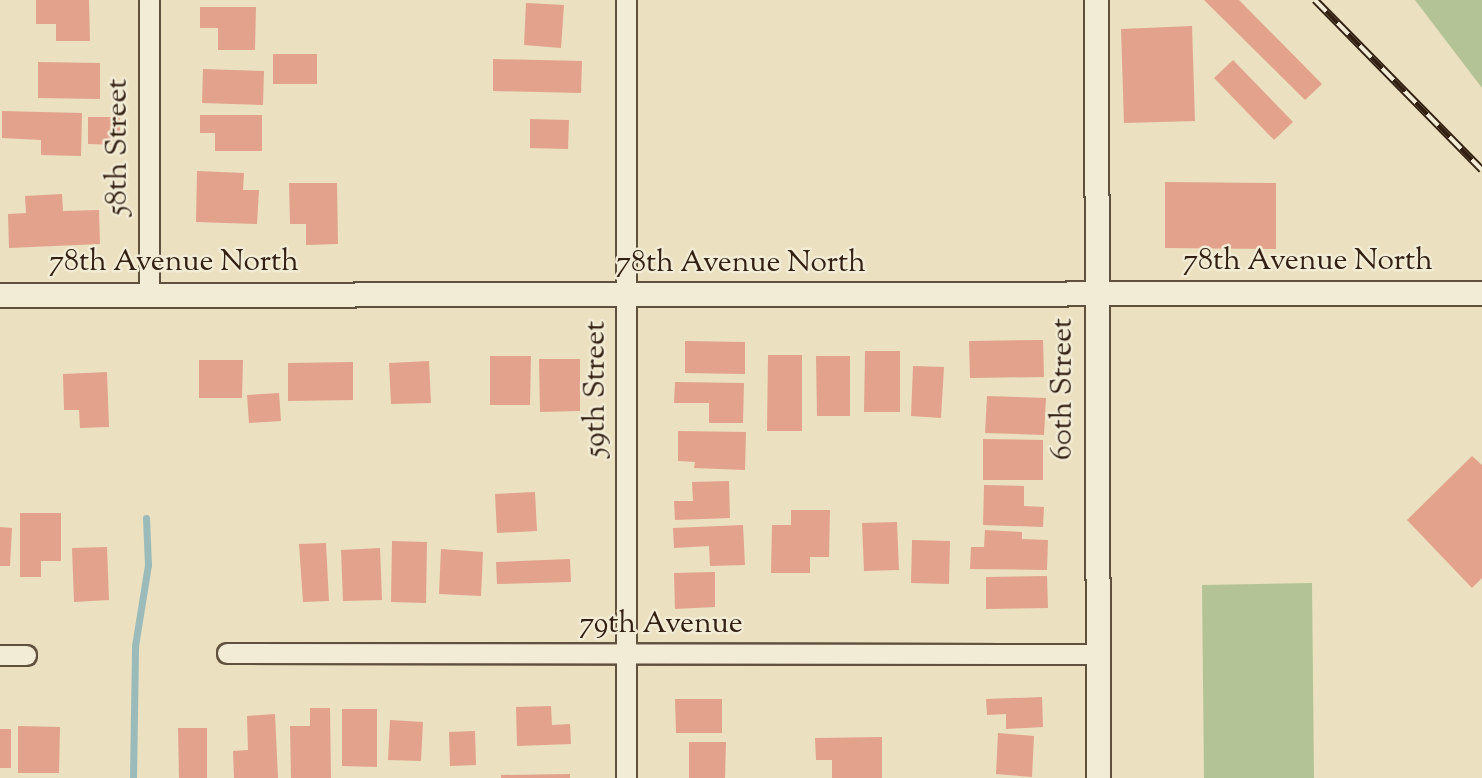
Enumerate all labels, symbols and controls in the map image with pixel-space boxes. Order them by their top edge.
street label: 58th Street [101,79,137,215]
street label: 78th Avenue North [1183,244,1433,280]
street label: 78th Avenue North [49,245,299,281]
street label: 78th Avenue North [616,246,866,282]
street label: 60th Street [1046,318,1082,460]
street label: 59th Street [579,321,615,457]
street label: 79th Avenue [579,607,743,643]

